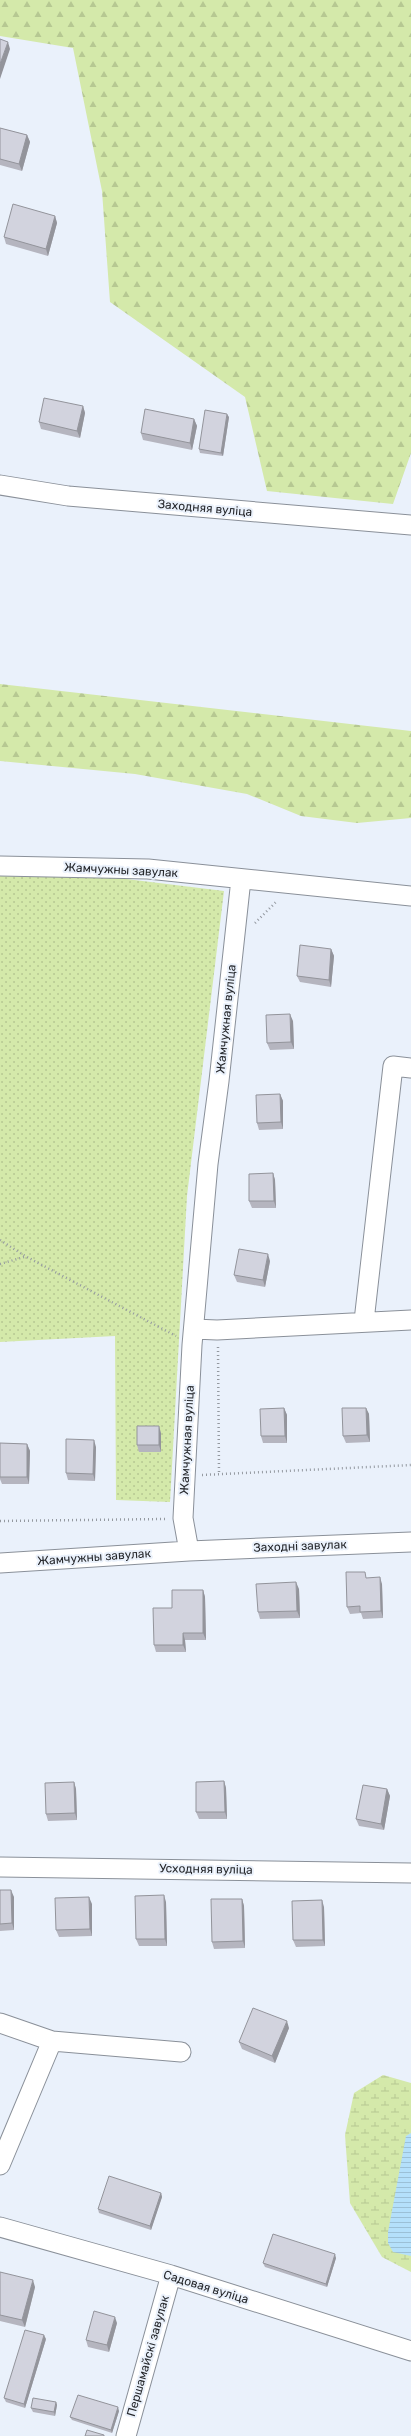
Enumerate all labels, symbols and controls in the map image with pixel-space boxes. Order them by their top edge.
street label: Заходняя вуліца [157,497,253,519]
street label: Жамчужны завулак [64,860,179,880]
street label: Жамчужная вуліца [213,964,239,1074]
street label: Жамчужная вуліца [177,1385,197,1495]
street label: Заходні завулак [253,1537,348,1555]
street label: Жамчужны завулак [37,1546,152,1568]
street label: Усходняя вуліца [159,1861,253,1877]
street label: Садовая вуліца [162,2267,250,2307]
street label: Першамайскі завулак [124,2293,172,2418]

